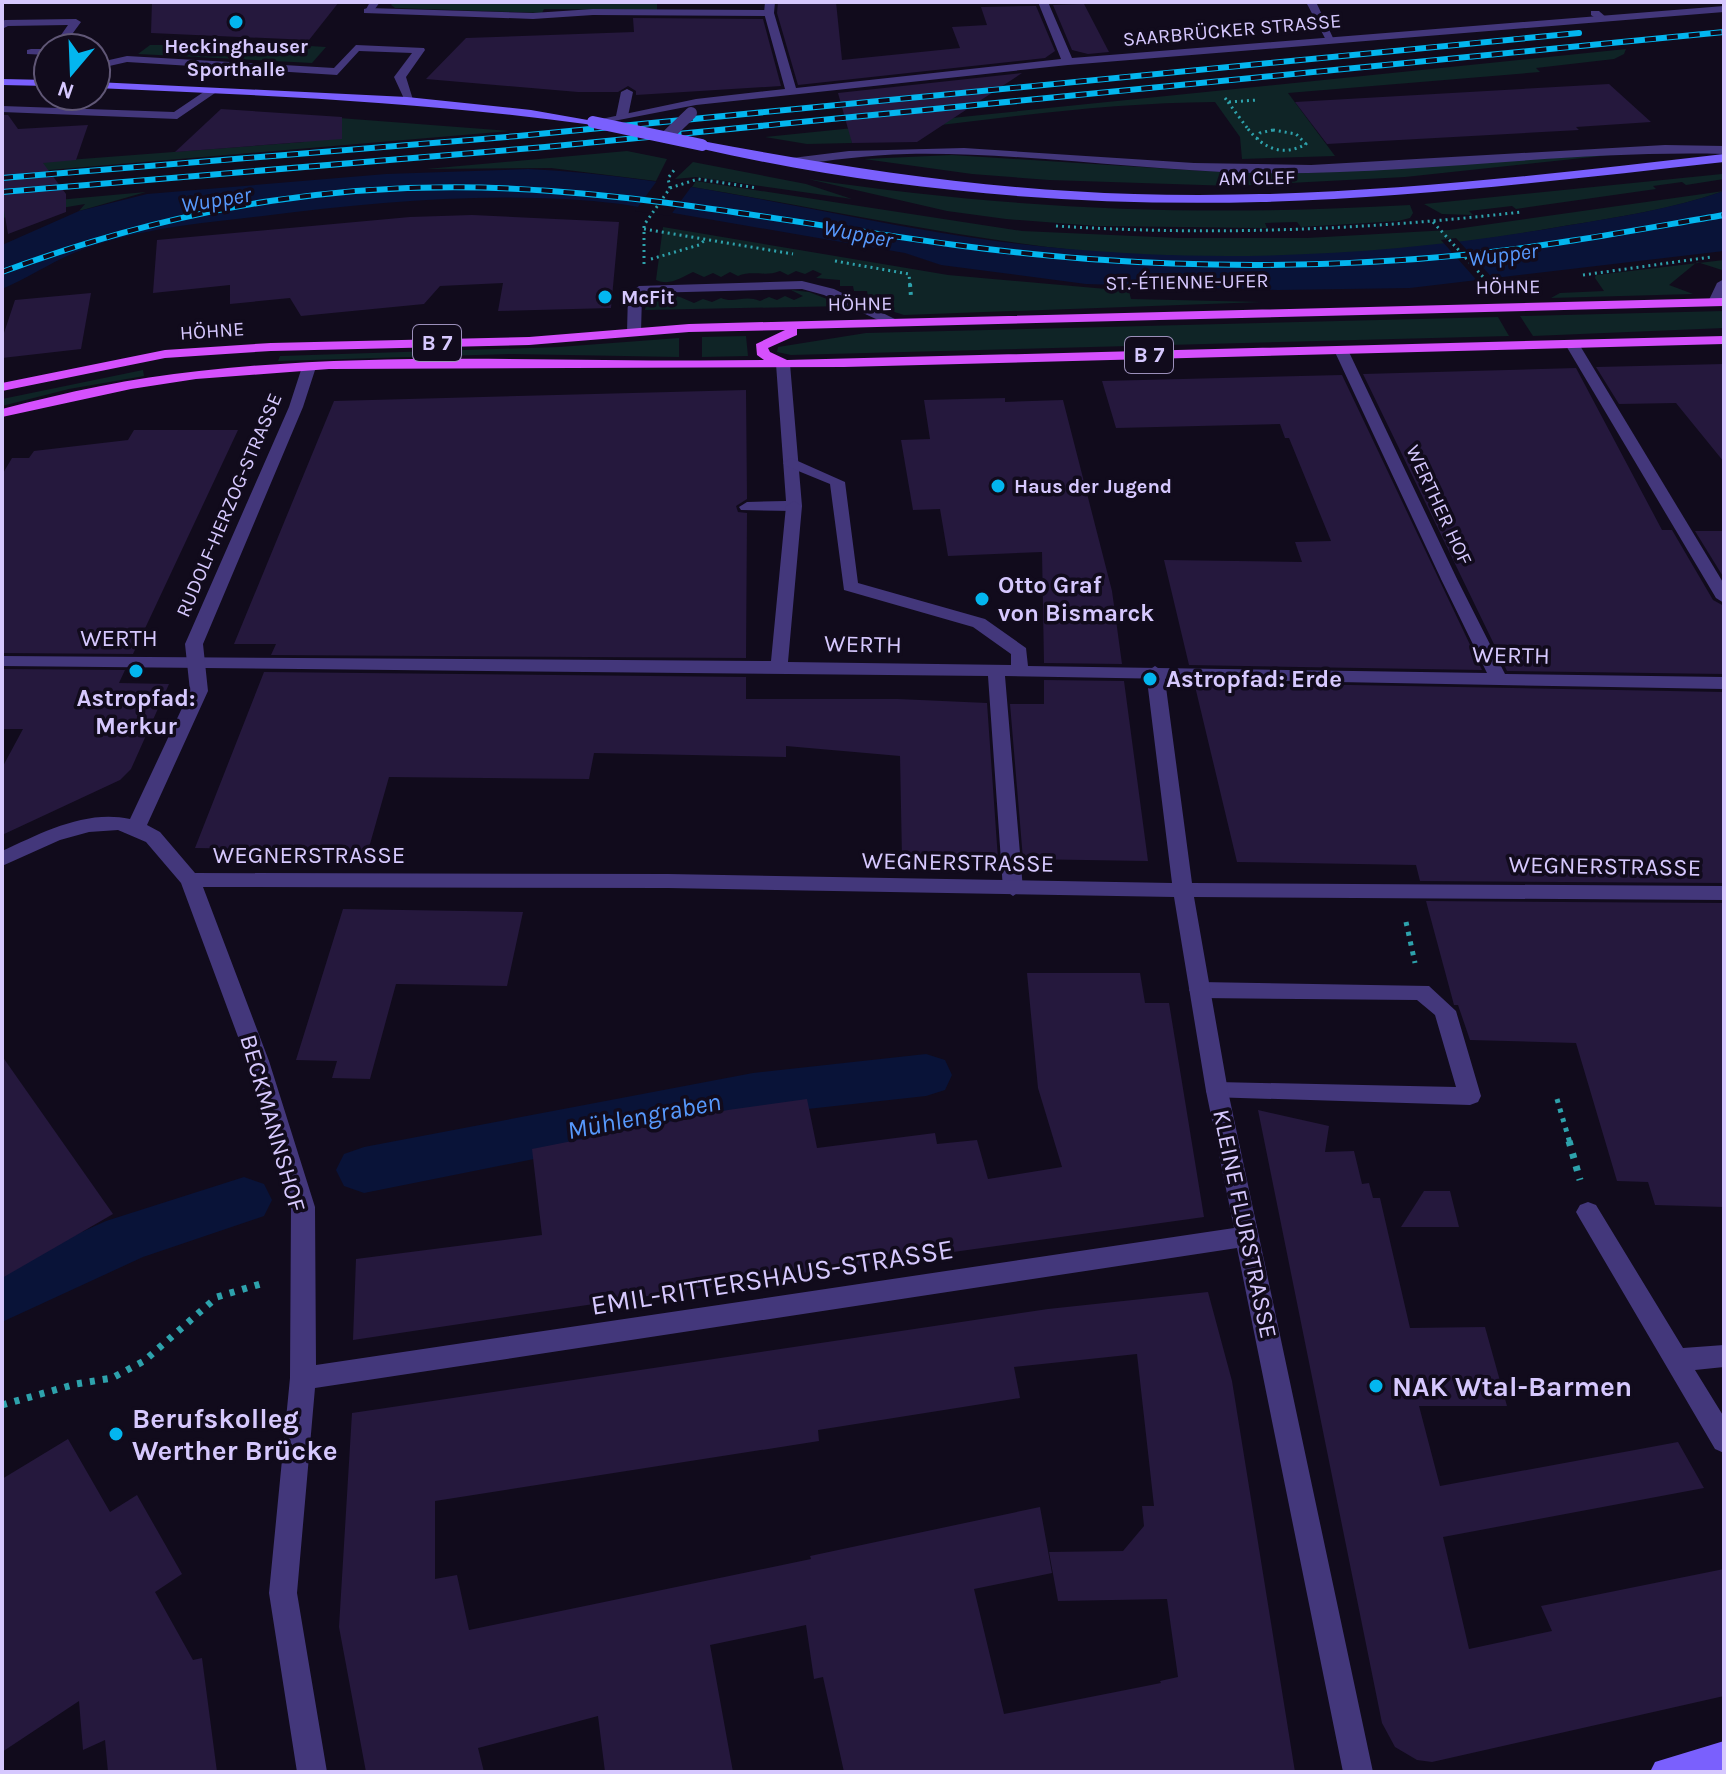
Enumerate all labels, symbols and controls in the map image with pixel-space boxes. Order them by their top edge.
street label: SAARBRÜCKER STRASSE [1122,9,1342,51]
marker: Heckinghauser Sporthalle [227,13,245,31]
north arrow [32,32,112,112]
place label: Heckinghauser Sporthalle [164,35,308,81]
text: N [54,75,78,105]
street label: AM CLEF [1219,166,1295,190]
water label: Wupper [179,181,254,218]
water label: Wupper [821,215,896,254]
water label: Wupper [1466,238,1541,272]
street label: ST.-ÉTIENNE-UFER [1105,268,1269,295]
street label: HÖHNE [1476,275,1540,299]
place label: McFit [621,286,675,309]
marker: McFit [596,288,614,306]
street label: HÖHNE [828,292,892,316]
street label: HÖHNE [179,317,245,345]
road number: B 7 [413,325,461,361]
road number: B 7 [1125,337,1173,373]
street label: RUDOLF-HERZOG-STRASSE [171,390,287,620]
street label: WERTHER HOF [1401,441,1477,569]
place label: Haus der Jugend [1014,475,1172,498]
marker: Haus der Jugend [989,477,1007,495]
place label: Otto Graf von Bismarck [998,571,1154,627]
marker: Otto Graf von Bismarck [973,590,991,608]
street label: WERTH [80,624,158,652]
street label: WERTH [824,629,902,659]
street label: WERTH [1472,640,1550,670]
marker: Astropfad: Merkur [127,662,145,680]
place label: Astropfad: Erde [1166,665,1342,693]
marker: Astropfad: Erde [1141,670,1159,688]
place label: Astropfad: Merkur [77,684,195,740]
street label: WEGNERSTRASSE [213,841,405,869]
street label: WEGNERSTRASSE [862,846,1054,878]
street label: WEGNERSTRASSE [1509,850,1701,882]
street label: BECKMANNSHOF [234,1031,312,1215]
water label: Mühlengraben [565,1086,723,1146]
street label: KLEINE FLURSTRASSE [1207,1107,1283,1341]
street label: EMIL-RITTERSHAUS-STRASSE [588,1232,956,1322]
place label: NAK Wtal-Barmen [1392,1370,1632,1403]
marker: NAK Wtal-Barmen [1367,1377,1385,1395]
place label: Berufskolleg Werther Brücke [132,1402,338,1467]
marker: Berufskolleg Werther Brücke [107,1425,125,1443]

